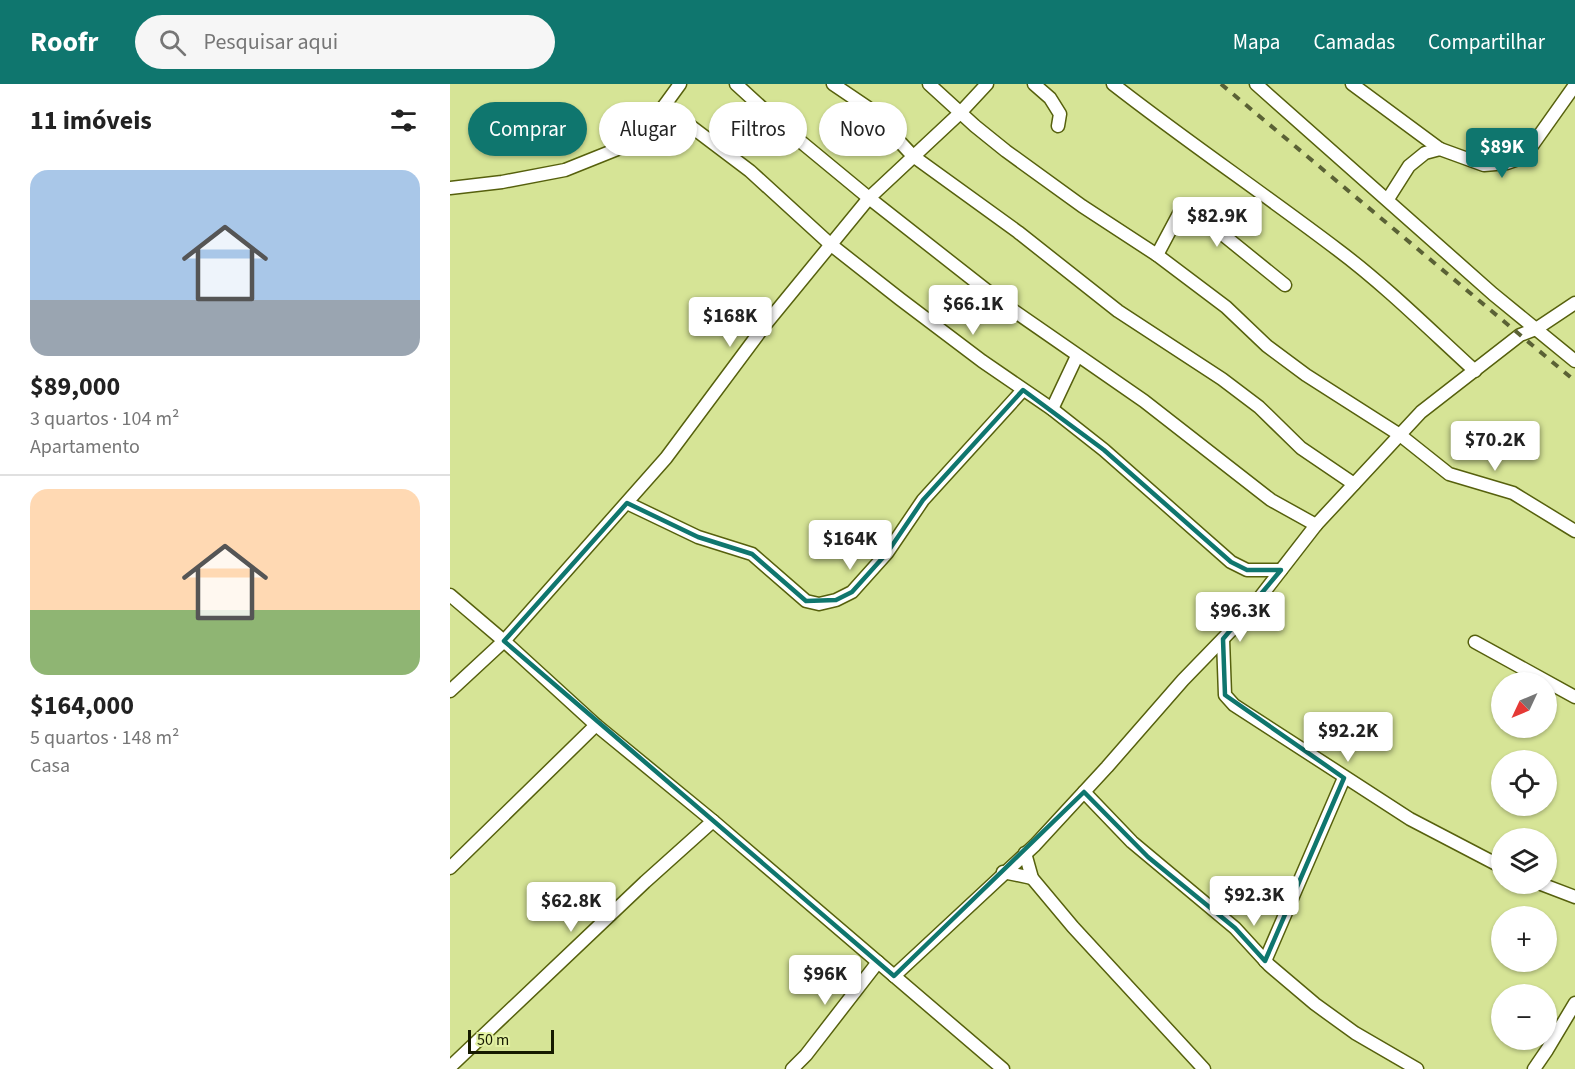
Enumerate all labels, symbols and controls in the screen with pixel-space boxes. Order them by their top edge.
search box [135,15,555,69]
text: Roofr [30,22,99,62]
icon: search [156,26,189,59]
text: Pesquisar aqui [204,26,338,58]
text: Mapa [1233,27,1280,57]
text: Camadas [1313,27,1395,57]
text: Compartilhar [1428,27,1545,57]
text: 11 imóveis [30,102,152,139]
chip: Comprar [468,102,587,156]
chip: Alugar [599,102,697,156]
chip: Filtros [709,102,807,156]
chip: Novo [819,102,907,156]
icon: filters [387,104,420,137]
pin: $89K [1466,128,1538,179]
text: $89K [1480,133,1524,161]
pin: $82.9K [1168,197,1266,248]
text: $82.9K [1187,202,1247,230]
icon: home [171,209,279,317]
pin: $66.1K [924,285,1022,336]
text: $66.1K [943,290,1003,318]
pin: $168K [688,297,772,348]
text: $168K [703,302,757,330]
text: $89,000 [30,368,120,405]
text: 3 quartos · 104 m² [30,405,179,433]
pin: $70.2K [1446,421,1544,472]
text: $70.2K [1465,426,1525,454]
text: Apartamento [30,433,140,461]
pin: $164K [808,520,892,571]
text: $164K [823,525,877,553]
icon: home [171,528,279,636]
pin: $96.3K [1191,592,1289,643]
text: $96.3K [1210,597,1270,625]
north arrow [1491,672,1557,738]
map controls [1491,672,1557,1050]
text: $164,000 [30,687,134,724]
pin: $92.2K [1299,712,1397,763]
text: $92.2K [1318,717,1378,745]
text: 5 quartos · 148 m² [30,724,179,752]
button: locate [1491,750,1557,816]
text: Casa [30,752,70,780]
button: layers [1491,828,1557,894]
pin: $92.3K [1205,876,1303,927]
text: $92.3K [1224,881,1284,909]
pin: $62.8K [522,882,620,933]
text: $62.8K [541,887,601,915]
button: + [1491,906,1557,972]
pin: $96K [789,955,861,1006]
text: $96K [803,960,847,988]
button: − [1491,984,1557,1050]
scale bar [468,1027,554,1054]
text: 50 m [477,1029,509,1051]

